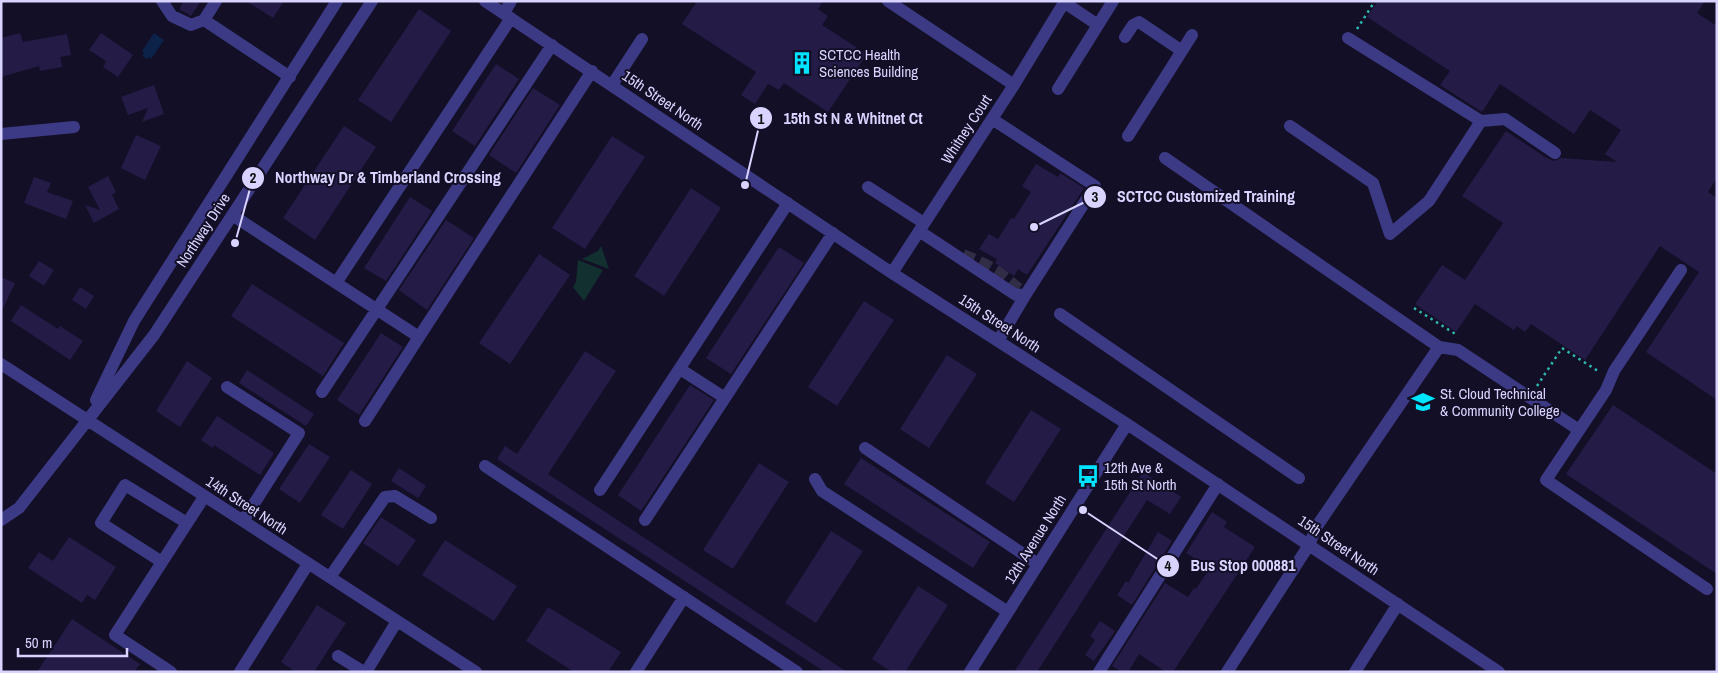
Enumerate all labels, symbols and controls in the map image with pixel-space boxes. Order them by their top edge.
place label: SCTCC Health Sciences Building [819,44,918,82]
building icon: SCTCC Health Sciences Building [789,50,815,76]
street label: 15th Street North [618,65,708,135]
street label: Whitney Court [936,90,997,168]
callout: 15th St N & Whitnet Ct [749,103,933,134]
text: 15th St N & Whitnet Ct [783,107,923,129]
text: 1 [758,108,765,129]
callout: Northway Dr & Timberland Crossing [240,162,511,193]
text: Northway Dr & Timberland Crossing [275,166,501,188]
text: 2 [250,167,257,188]
callout: SCTCC Customized Training [1082,181,1305,212]
text: SCTCC Customized Training [1117,185,1295,207]
text: 3 [1092,186,1099,207]
street label: Northway Drive [171,189,235,271]
street label: 15th Street North [955,289,1045,357]
place label: St. Cloud Technical & Community College [1440,383,1560,421]
school or university icon: St. Cloud Technical & Community College [1410,389,1436,415]
place label: 12th Ave & 15th St North [1104,457,1176,495]
bus stop icon: 12th Ave & 15th St North [1075,463,1101,489]
street label: 14th Street North [202,471,292,539]
street label: 12th Avenue North [999,490,1071,588]
street label: 15th Street North [1294,510,1384,580]
callout: Bus Stop 000881 [1155,550,1305,581]
text: Bus Stop 000881 [1190,554,1296,576]
text: 4 [1165,555,1172,576]
scale bar [18,626,126,658]
text: 50 m [25,632,52,653]

